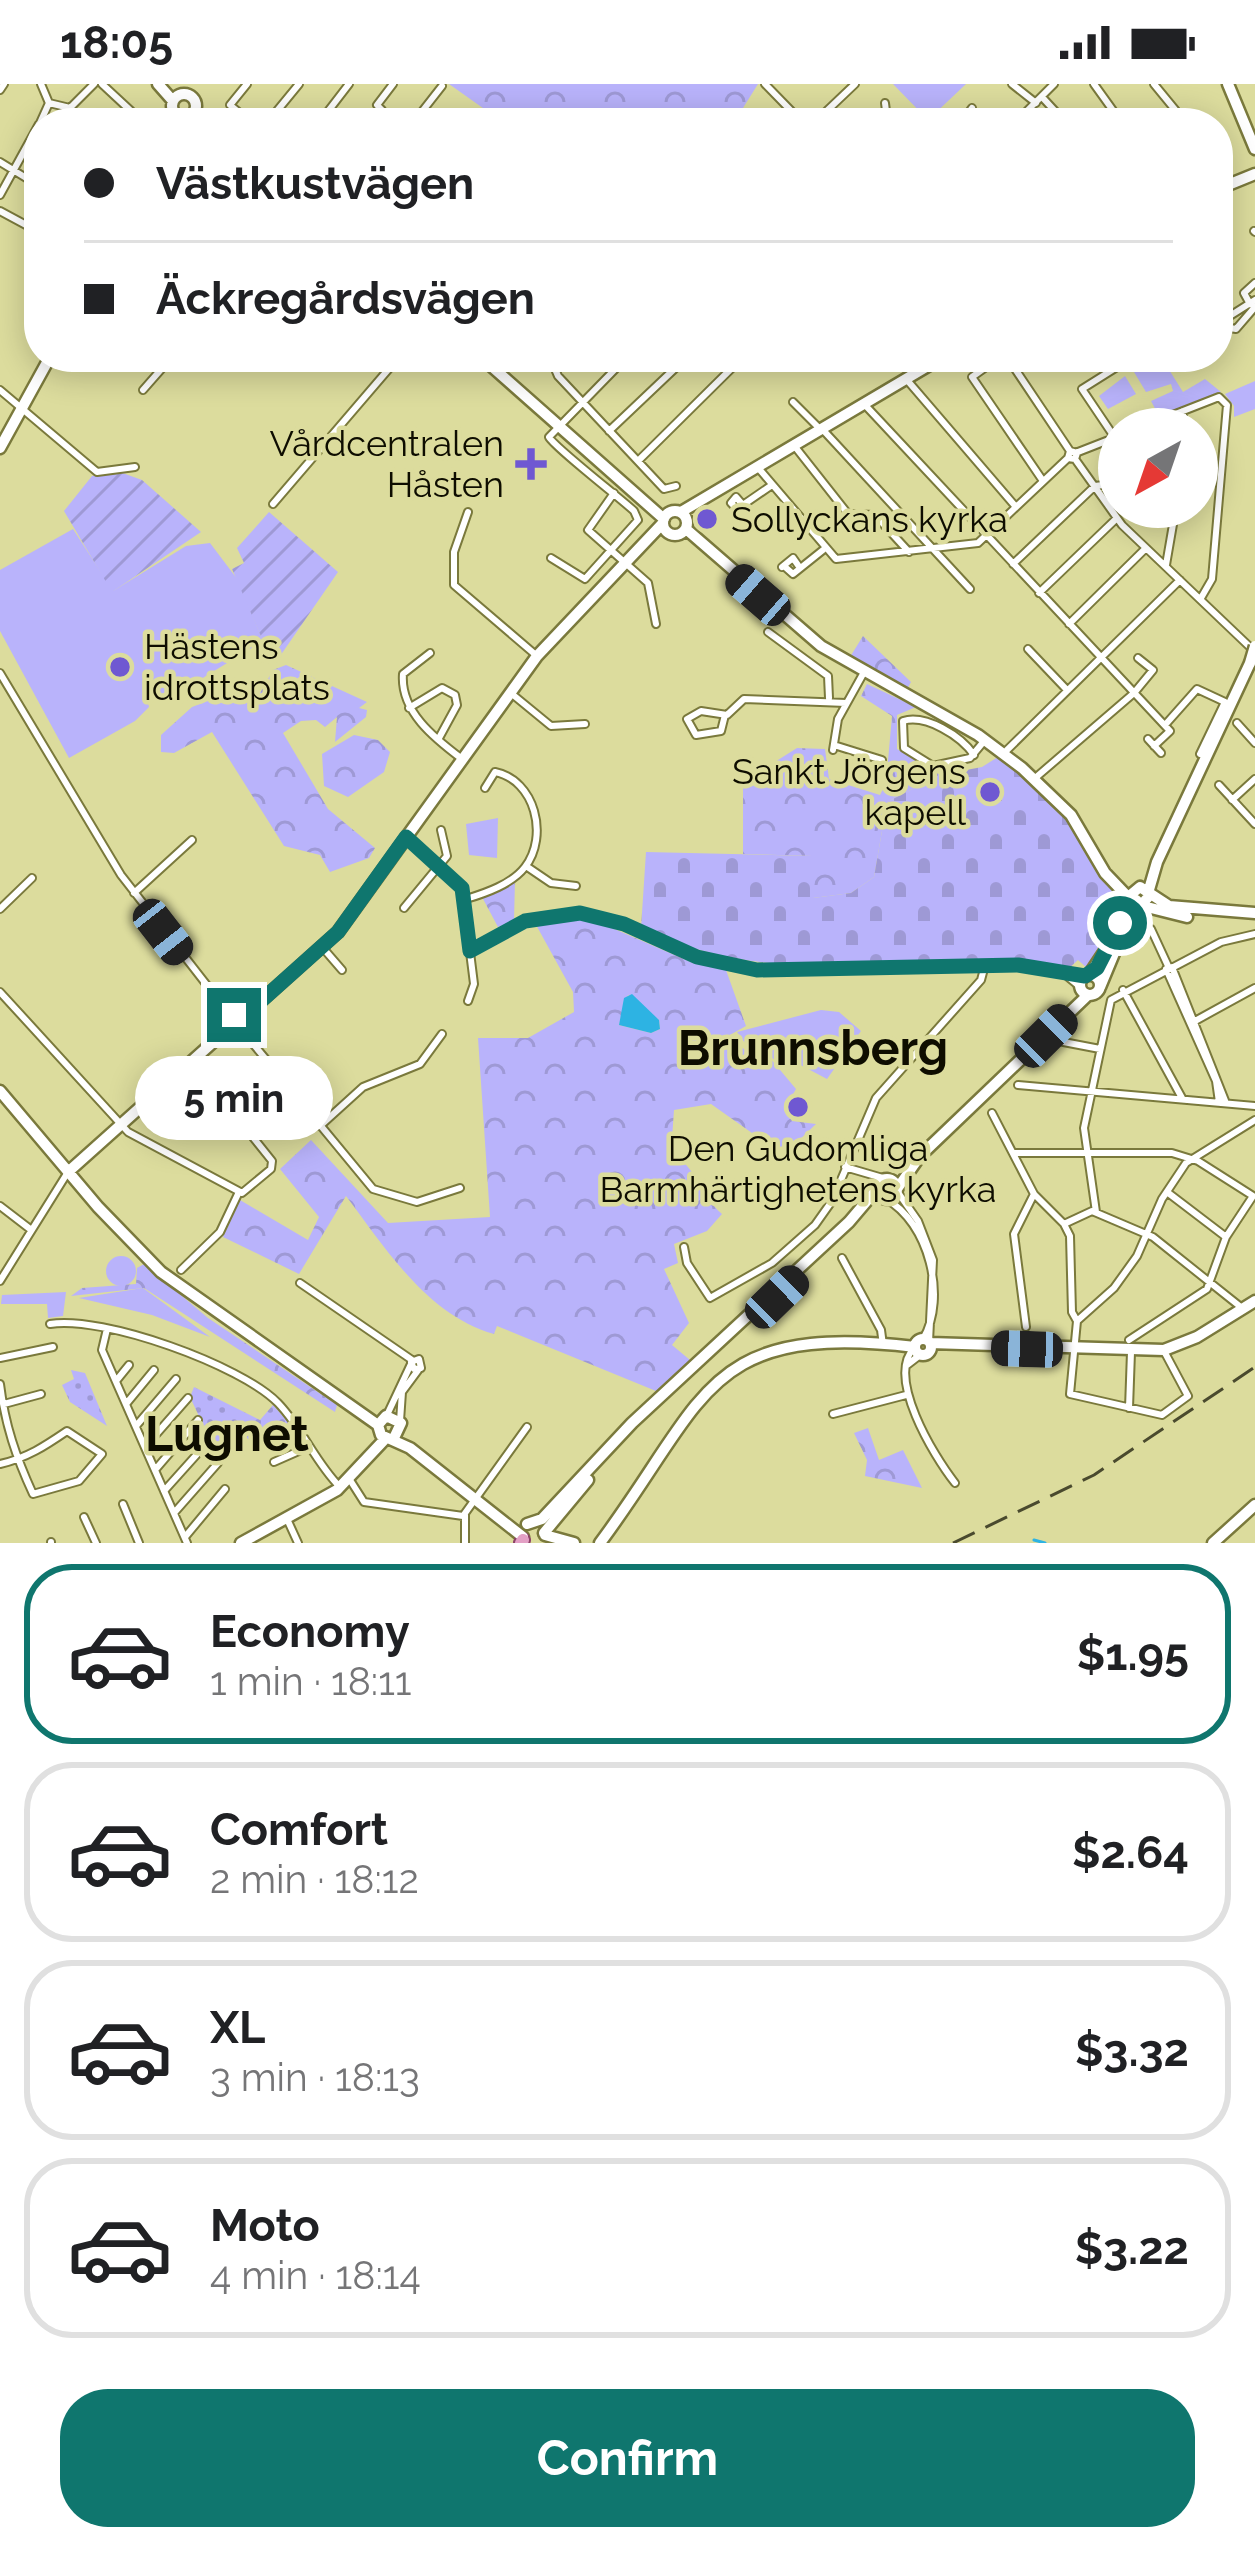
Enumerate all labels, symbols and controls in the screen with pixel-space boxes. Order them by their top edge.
text: 18:05 [60,16,173,69]
text: Västkustvägen [156,157,474,210]
text: Äckregårdsvägen [156,272,535,325]
north arrow [1098,408,1218,528]
map controls [1098,408,1218,528]
place label: Vårdcentralen Håsten [270,422,504,505]
marker: Vårdcentralen Håsten [515,448,547,480]
place label: Sollyckans kyrka [731,498,1008,540]
marker: Sollyckans kyrka [694,506,720,532]
car [719,558,797,632]
place label: Hästens idrottsplats [144,625,330,708]
marker: Hästens idrottsplats [107,654,133,680]
place label: Sankt Jörgens kapell [732,750,966,833]
marker: Sankt Jörgens kapell [977,779,1003,805]
car [127,893,199,971]
route start [1093,896,1147,950]
route end [207,988,261,1042]
car [1008,998,1084,1074]
district label: Brunnsberg [678,1020,948,1076]
callout: 5 min [135,1057,333,1141]
text: 5 min [184,1075,284,1121]
marker: Den Gudomliga Barmhärtighetens kyrka [785,1094,811,1120]
place label: Den Gudomliga Barmhärtighetens kyrka [600,1127,996,1210]
car [739,1259,815,1335]
car [990,1330,1064,1368]
district label: Lugnet [145,1406,309,1462]
icon: car [66,1600,174,1708]
text: Economy [210,1605,410,1658]
text: $1.95 [1077,1628,1189,1681]
text: 1 min · 18:11 [210,1658,412,1704]
icon: car [66,1798,174,1906]
text: Comfort [210,1803,388,1856]
text: $2.64 [1072,1826,1189,1879]
text: 2 min · 18:12 [210,1856,419,1902]
icon: car [66,1996,174,2104]
text: XL [210,2001,265,2054]
text: $3.32 [1075,2024,1189,2077]
text: 3 min · 18:13 [210,2054,420,2100]
icon: car [66,2194,174,2302]
text: Moto [210,2199,320,2252]
text: $3.22 [1075,2222,1189,2275]
text: 4 min · 18:14 [210,2252,421,2298]
button: Confirm [60,2389,1195,2527]

